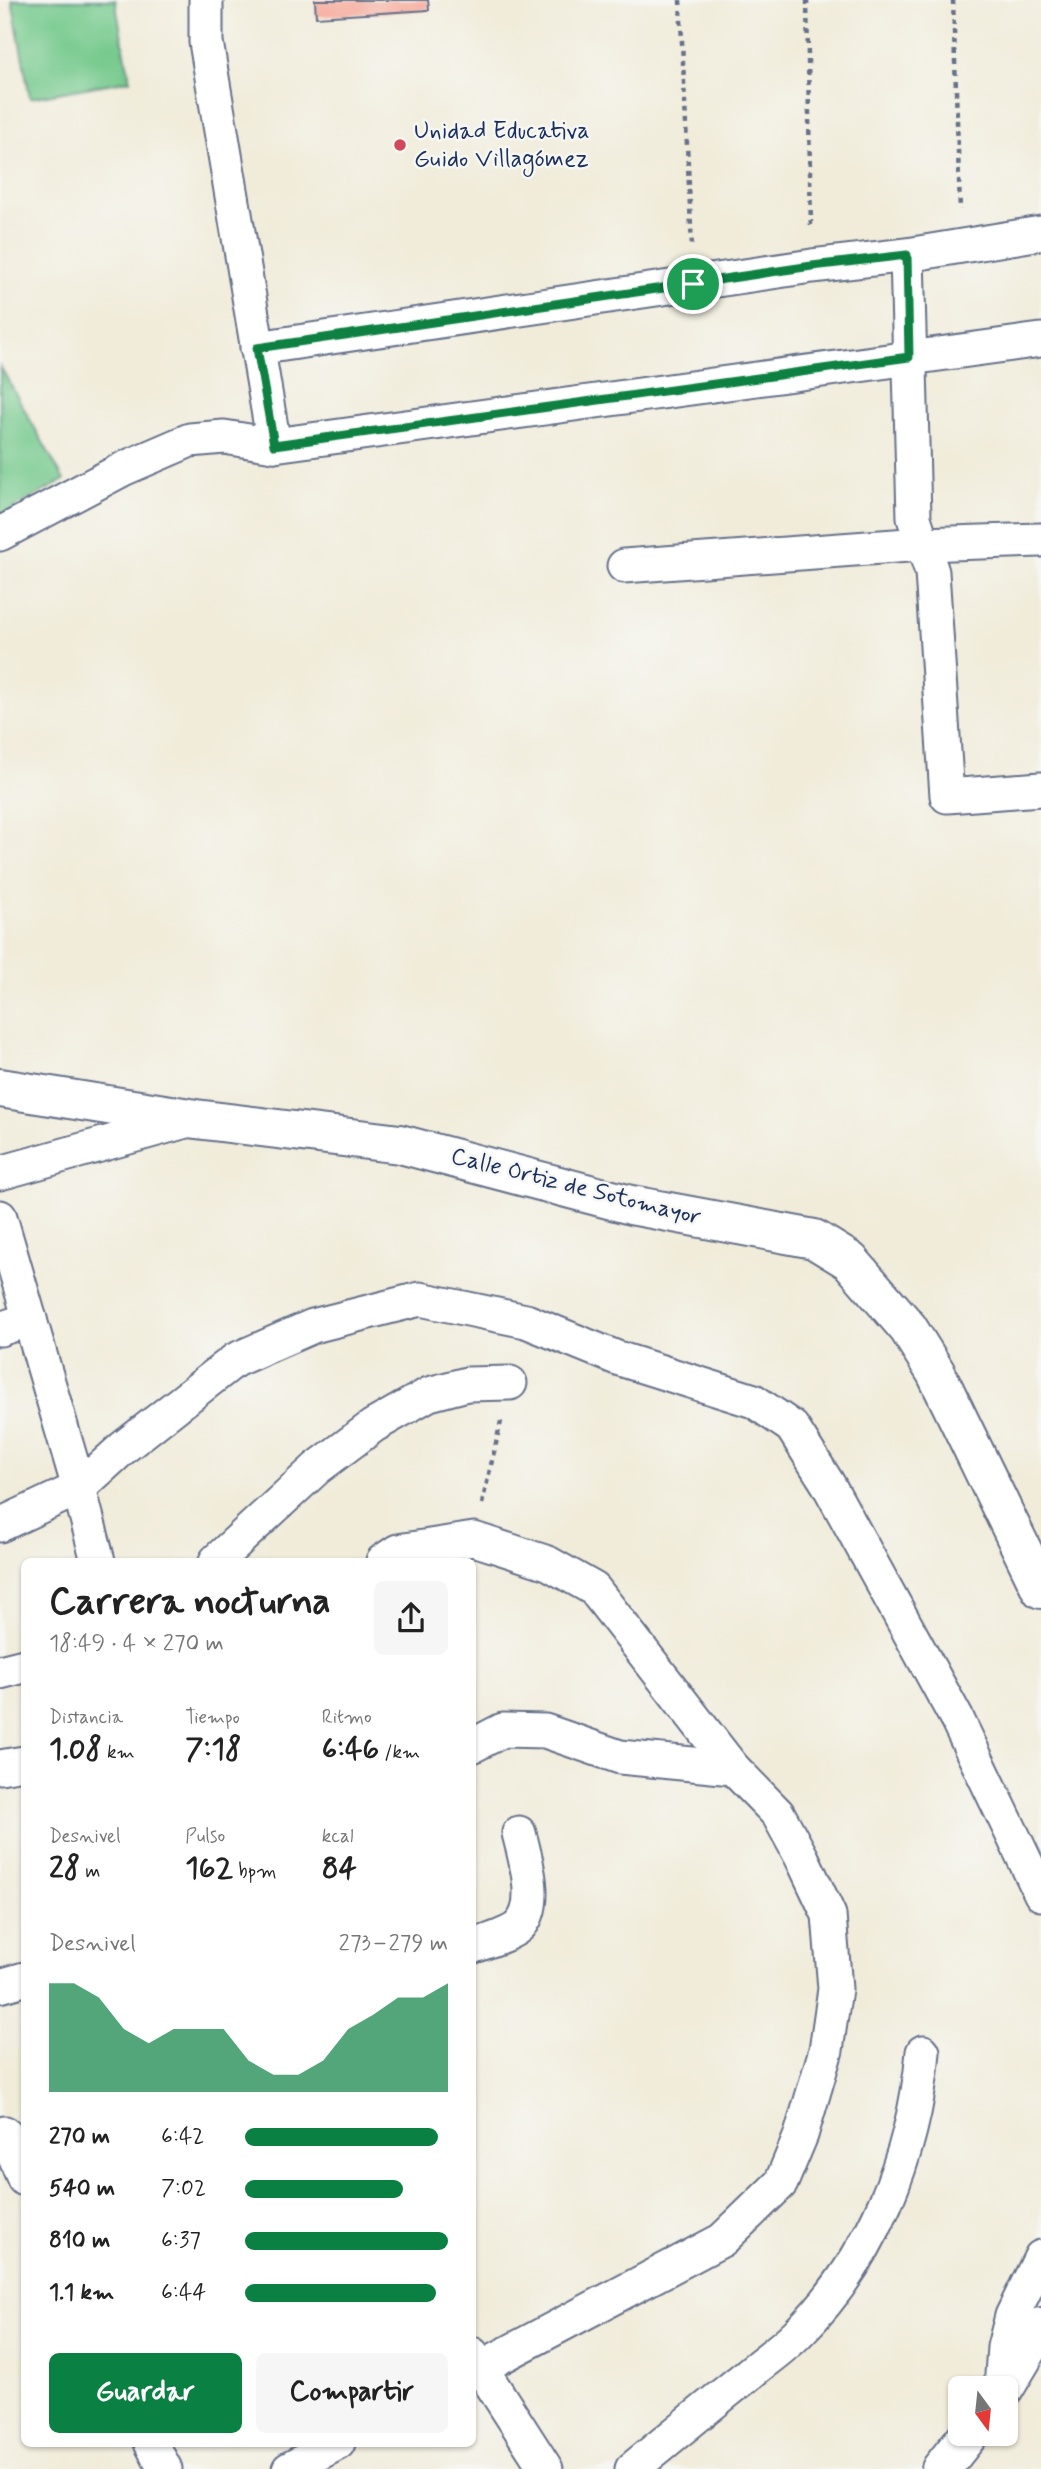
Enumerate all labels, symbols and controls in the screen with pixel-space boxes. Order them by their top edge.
place label: Unidad Educativa Guido Villagómez [414,116,590,177]
marker: Unidad Educativa Guido Villagómez [392,137,408,153]
pin [663,254,723,314]
icon: arrive [674,265,712,303]
street label: Calle Ortiz de Sotomayor [448,1141,704,1233]
text: Carrera nocturna [49,1578,331,1627]
button: share [374,1581,448,1655]
text: 18:49 · 4 × 270 m [49,1629,224,1659]
text: Distancia [49,1705,123,1730]
text: Tiempo [185,1705,240,1730]
text: Ritmo [322,1705,372,1730]
text: 1.08 [49,1730,102,1769]
text: 7:18 [185,1730,241,1769]
text: 6:46 [322,1730,379,1769]
text: km [102,1740,135,1765]
text: /km [379,1740,420,1765]
text: Desnivel [49,1824,121,1849]
text: Pulso [185,1824,225,1849]
text: kcal [322,1824,354,1849]
text: 28 [49,1849,80,1888]
text: 162 [185,1849,233,1888]
text: 84 [322,1849,357,1888]
text: m [80,1859,100,1884]
text: bpm [233,1859,277,1884]
text: Desnivel [49,1929,136,1959]
text: 273–279 m [339,1929,448,1959]
text: 270 m [49,2122,110,2152]
text: 6:42 [161,2122,204,2152]
text: 540 m [49,2174,115,2204]
text: 7:02 [161,2174,206,2204]
text: 810 m [49,2226,110,2256]
text: 6:37 [161,2226,201,2256]
text: 1.1 km [49,2278,114,2308]
text: 6:44 [161,2278,206,2308]
button: Guardar [49,2353,242,2433]
button: Compartir [256,2353,448,2433]
north arrow [948,2376,1018,2446]
map controls [948,2376,1018,2446]

